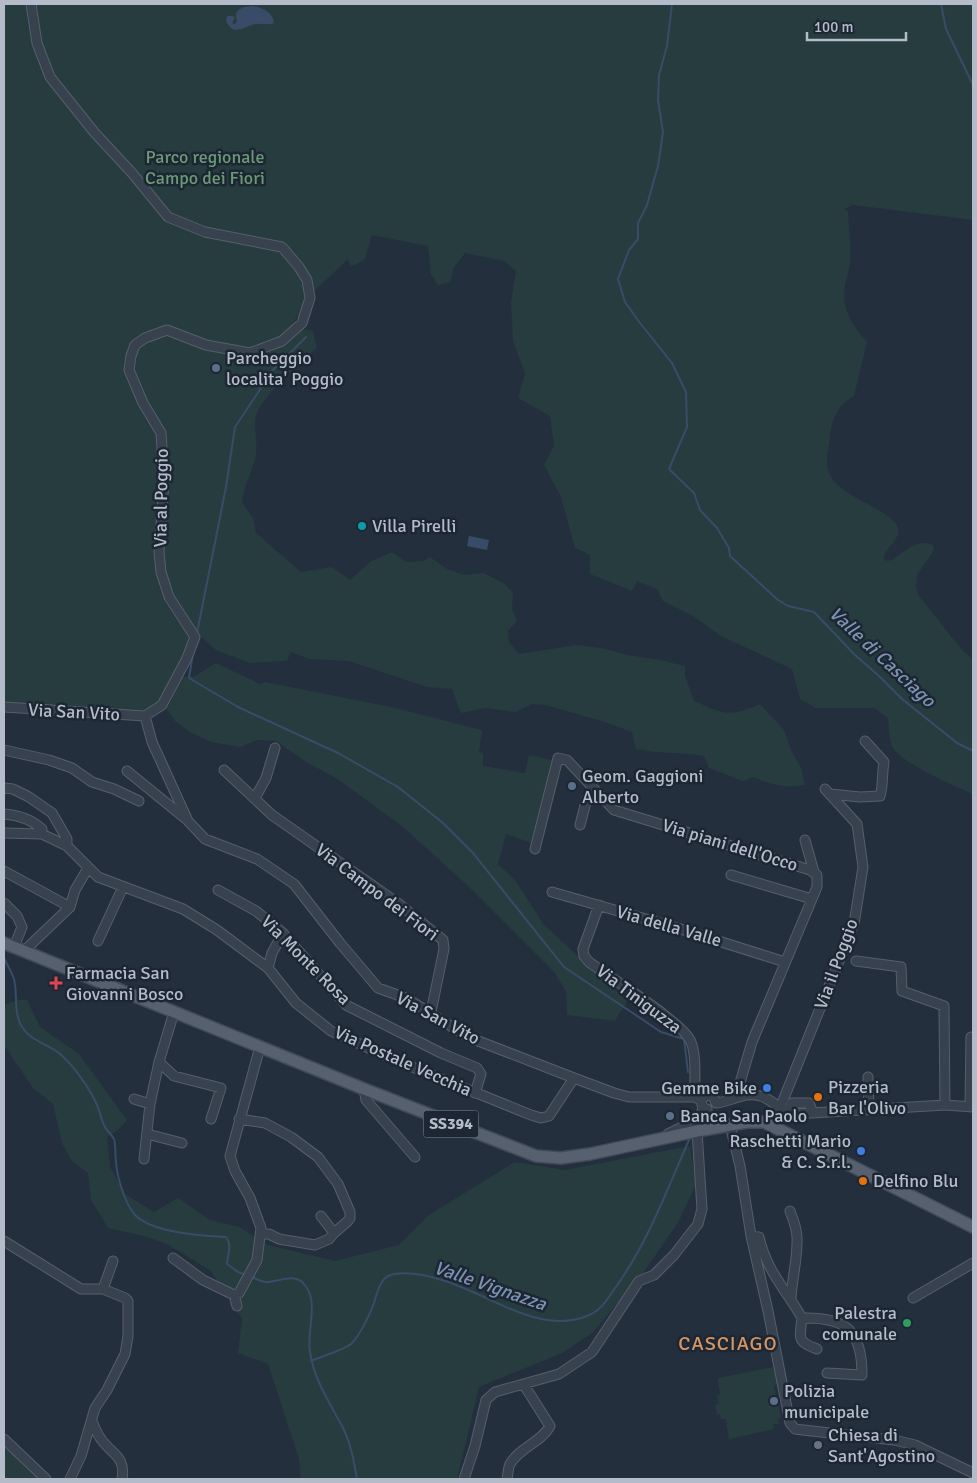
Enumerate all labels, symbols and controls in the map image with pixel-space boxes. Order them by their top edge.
scale bar [807,10,906,42]
text: 100 m [814,18,854,36]
park label: Parco regionale Campo dei Fiori [145,146,265,189]
place label: Parcheggio localita' Poggio [226,347,343,390]
marker: Parcheggio localita' Poggio [210,362,222,374]
street label: Via al Poggio [149,448,173,548]
place label: Villa Pirelli [372,515,456,537]
marker: Villa Pirelli [356,520,368,532]
water label: Valle di Casciago [824,602,941,713]
street label: Via San Vito [28,699,120,725]
place label: Geom. Gaggioni Alberto [582,765,704,808]
marker: Geom. Gaggioni Alberto [566,780,578,792]
street label: Via piani dell'Occo [660,814,800,876]
street label: Via Campo dei Fiori [311,839,443,945]
street label: Via della Valle [614,900,724,952]
street label: Via Monte Rosa [256,910,356,1010]
street label: Via il Poggio [809,916,863,1012]
street label: Via Tiniguzza [592,960,686,1038]
place label: Farmacia San Giovanni Bosco [66,962,183,1005]
marker: Farmacia San Giovanni Bosco [50,977,62,989]
street label: Via San Vito [392,987,484,1049]
street label: Via Postale Vecchia [331,1021,475,1101]
place label: Pizzeria Bar l'Olivo [828,1076,906,1119]
place label: Gemme Bike [661,1077,757,1099]
marker: Gemme Bike [761,1082,773,1094]
marker: Pizzeria Bar l'Olivo [812,1091,824,1103]
place label: Banca San Paolo [680,1105,807,1127]
road number: SS394 [424,1110,478,1138]
marker: Banca San Paolo [664,1110,676,1122]
place label: Raschetti Mario & C. S.r.l. [730,1130,851,1173]
marker: Raschetti Mario & C. S.r.l. [855,1145,867,1157]
place label: Delfino Blu [873,1170,958,1192]
marker: Delfino Blu [857,1175,869,1187]
water label: Valle Vignazza [431,1256,550,1317]
place label: Palestra comunale [822,1302,897,1345]
marker: Palestra comunale [901,1317,913,1329]
district label: CASCIAGO [678,1331,778,1356]
place label: Polizia municipale [784,1380,869,1423]
marker: Polizia municipale [768,1395,780,1407]
place label: Chiesa di Sant'Agostino [828,1424,935,1467]
marker: Chiesa di Sant'Agostino [812,1439,824,1451]

